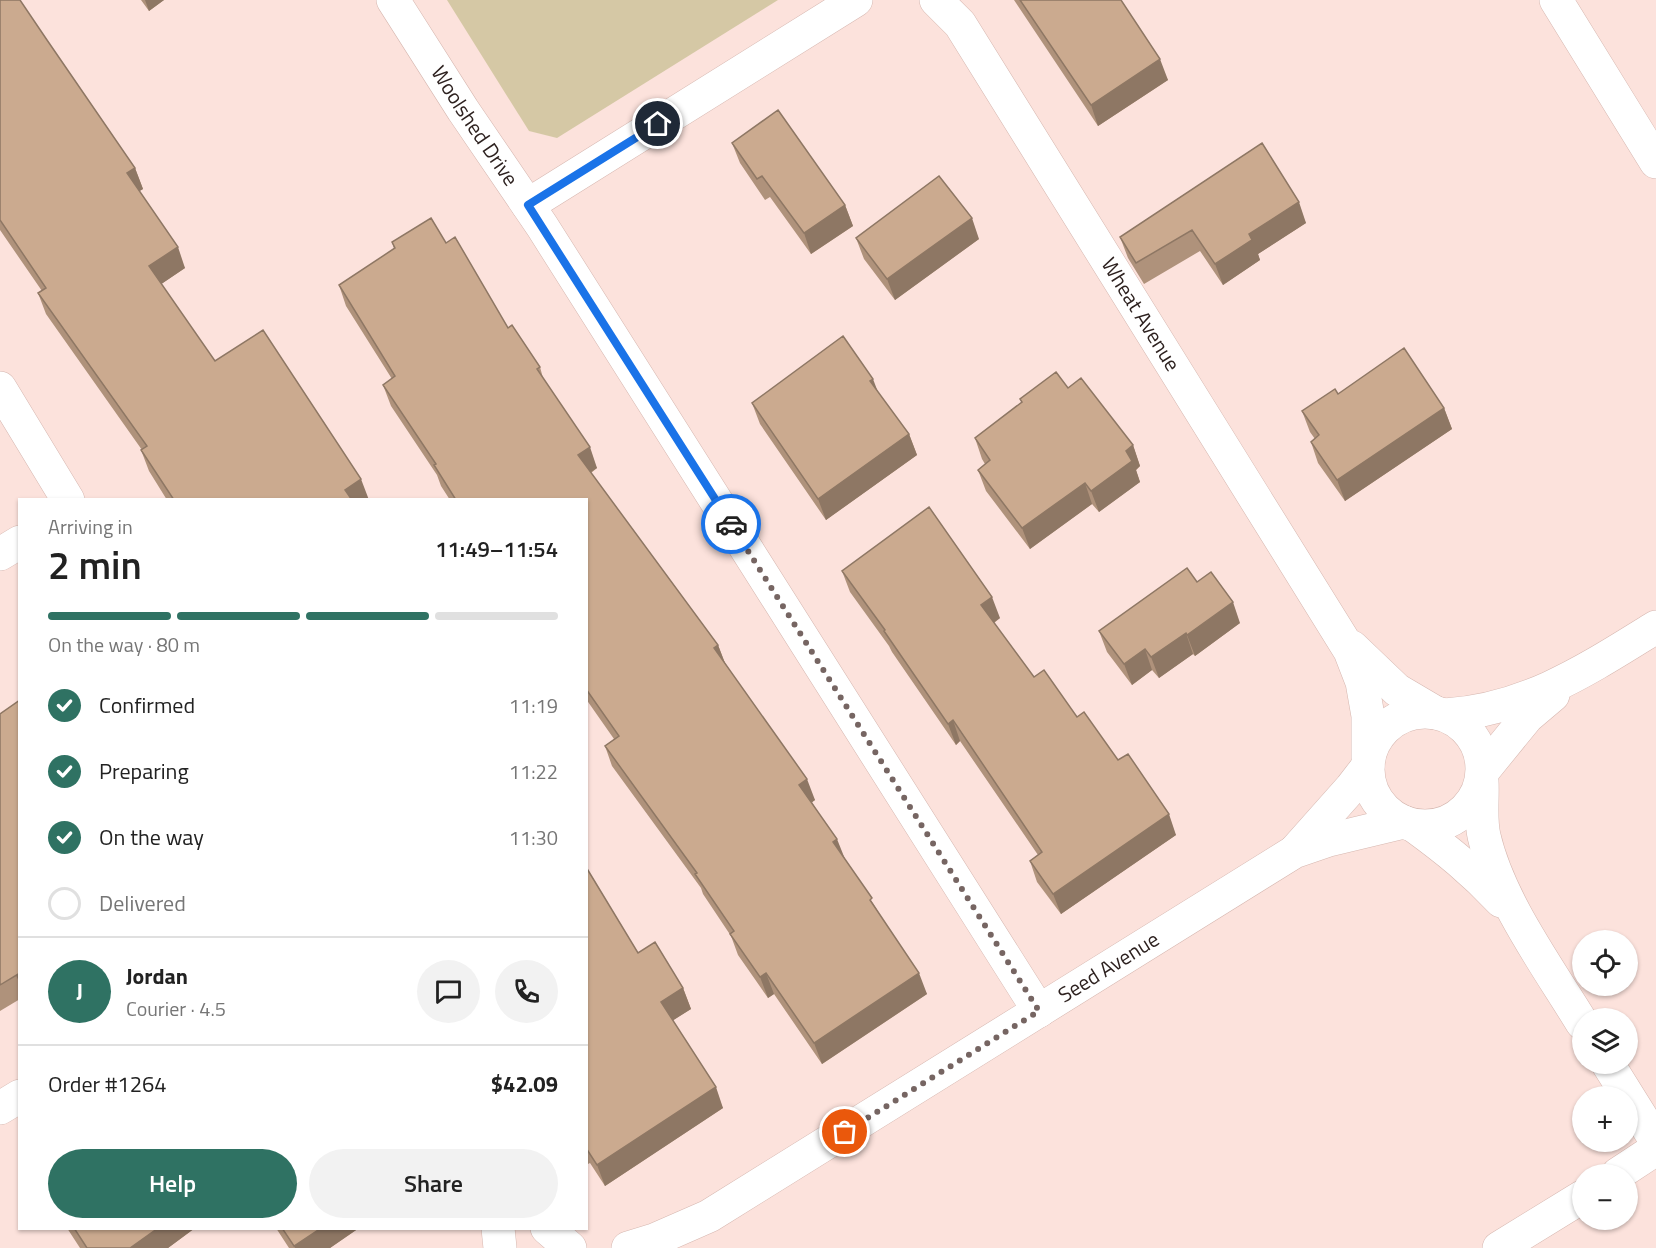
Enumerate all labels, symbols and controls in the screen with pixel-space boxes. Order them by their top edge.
street label: Woolshed Drive [424,59,527,192]
pin [632,98,683,149]
icon: home [641,107,674,140]
street label: Wheat Avenue [1094,251,1189,377]
courier [701,494,761,554]
icon: car [715,508,748,541]
text: Arriving in [48,511,133,542]
text: 11:49–11:54 [435,532,558,566]
text: 2 min [48,535,142,594]
text: On the way · 80 m [48,629,200,660]
text: Confirmed [99,688,195,722]
icon: check [48,689,81,722]
text: 11:19 [509,690,558,721]
text: Preparing [99,754,189,788]
icon: check [48,755,81,788]
text: 11:22 [509,756,558,787]
text: On the way [99,820,204,854]
icon: check [48,821,81,854]
text: 11:30 [509,822,558,853]
text: Delivered [99,886,186,920]
street label: Seed Avenue [1051,923,1165,1010]
map controls [1572,930,1638,1230]
button: locate [1572,930,1638,996]
text: Jordan [126,959,188,993]
button: chat [417,960,480,1023]
button: phone [495,960,558,1023]
text: J [76,974,83,1008]
text: Courier · 4.5 [126,993,226,1024]
button: layers [1572,1008,1638,1074]
text: Order #1264 [48,1067,167,1101]
text: $42.09 [491,1067,558,1101]
button: + [1572,1086,1638,1152]
pin [819,1106,870,1157]
icon: bag [828,1115,861,1148]
button: Help [48,1149,297,1218]
button: Share [309,1149,558,1218]
button: − [1572,1164,1638,1230]

